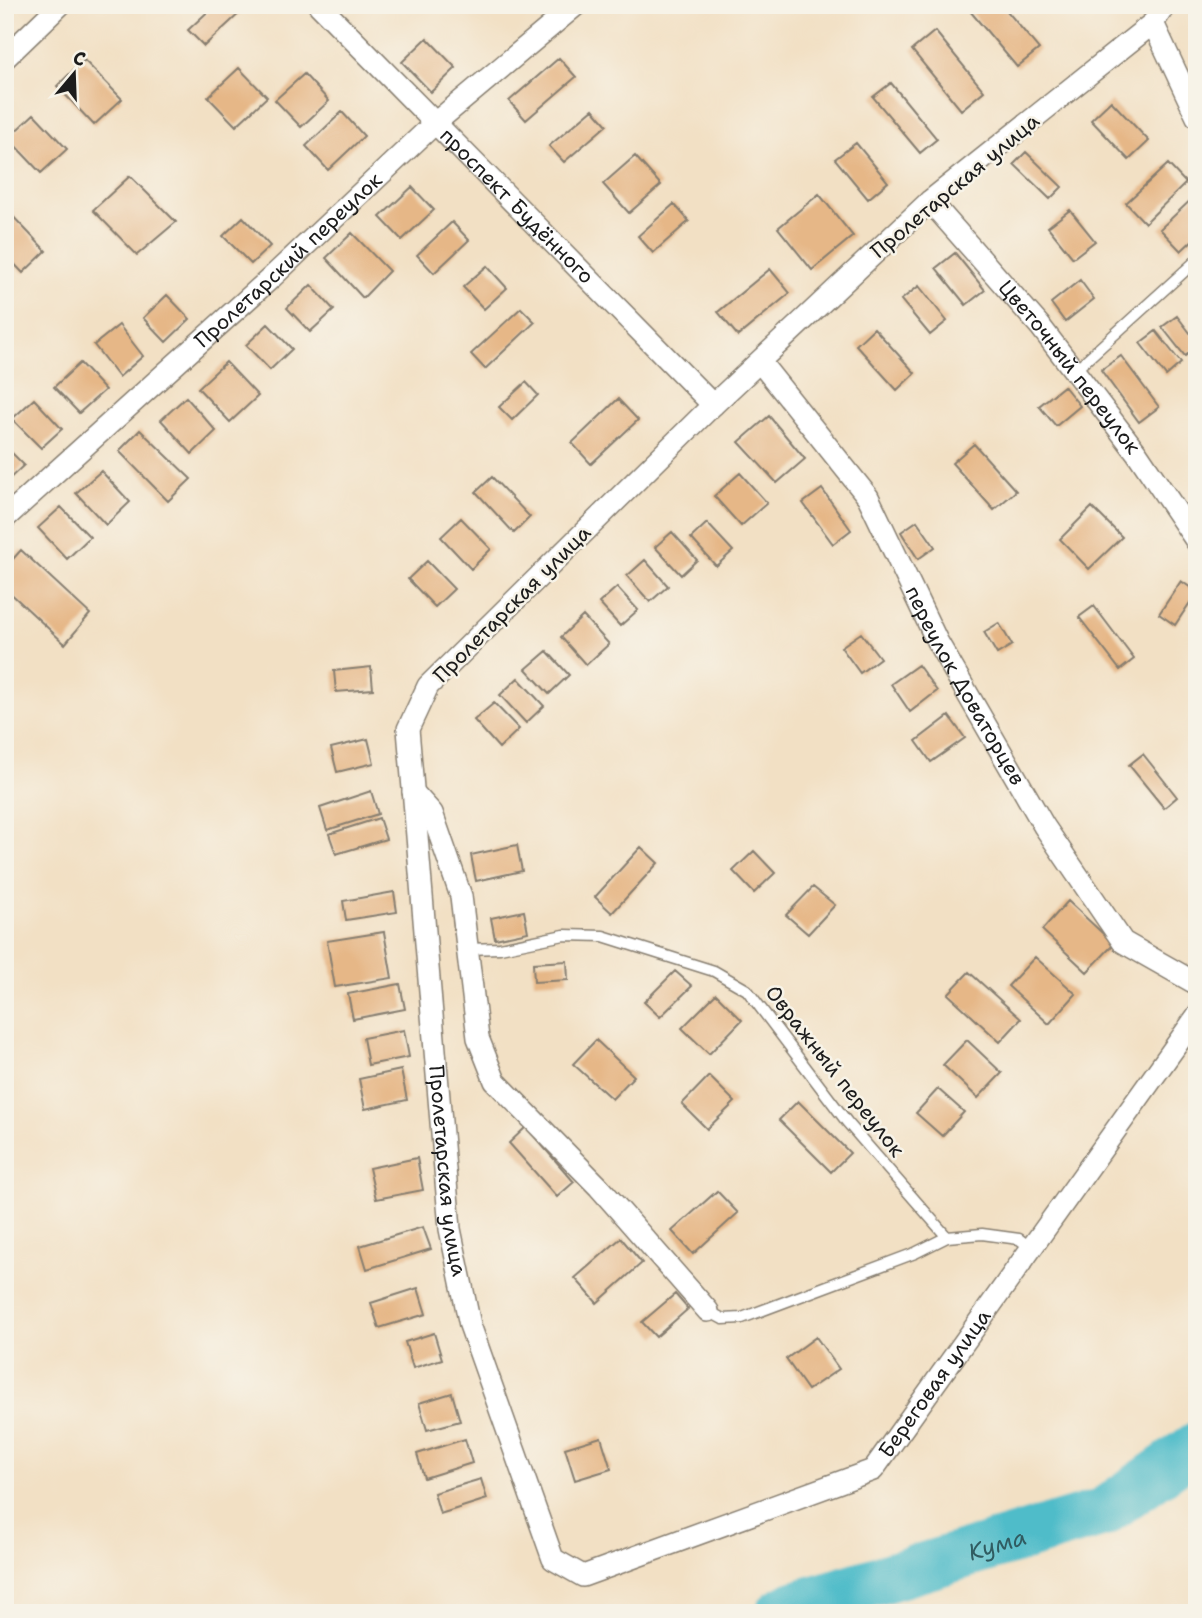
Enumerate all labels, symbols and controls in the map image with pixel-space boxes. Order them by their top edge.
north arrow [38,38,108,108]
text: С [70,45,89,72]
street label: Пролетарская улица [865,107,1045,265]
street label: проспект Будённого [434,122,600,290]
street label: Пролетарский переулок [188,166,388,354]
street label: Цветочный переулок [992,274,1147,460]
street label: Пролетарская улица [427,519,597,689]
street label: переулок Доваторцев [899,581,1031,790]
street label: Овражный переулок [759,979,911,1163]
street label: Пролетарская улица [422,1064,473,1279]
street label: Береговая улица [872,1304,997,1463]
water label: Кума [964,1522,1030,1567]

